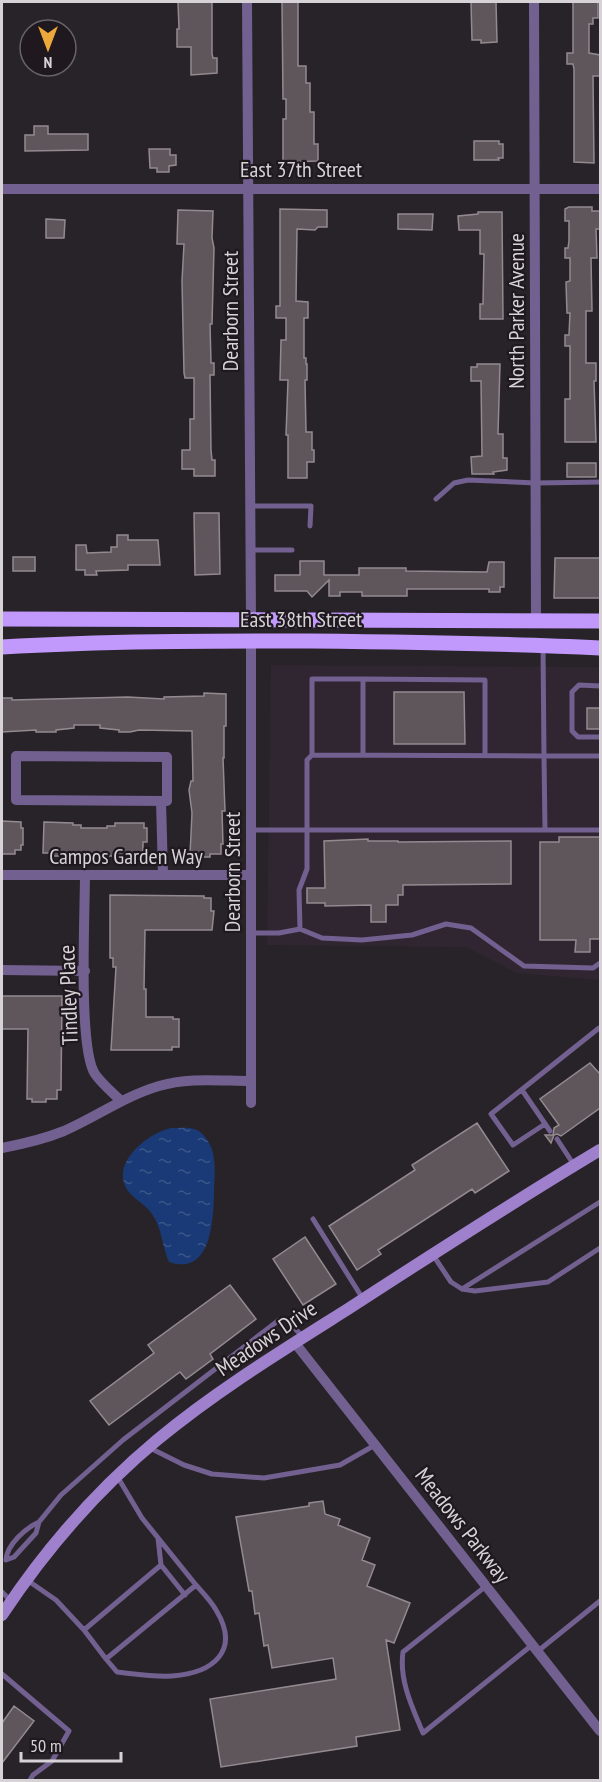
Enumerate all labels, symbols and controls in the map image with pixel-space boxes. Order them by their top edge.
north arrow [18,18,78,78]
text: N [44,53,52,73]
street label: East 37th Street [240,155,362,183]
street label: North Parker Avenue [502,233,530,389]
street label: Dearborn Street [216,251,244,371]
street label: East 38th Street [240,605,362,633]
street label: Dearborn Street [218,812,246,932]
street label: Campos Garden Way [49,842,203,870]
street label: Tindley Place [52,944,84,1046]
street label: Meadows Drive [210,1294,322,1382]
street label: Meadows Parkway [409,1462,517,1589]
scale bar [21,1725,122,1763]
text: 50 m [30,1734,62,1757]

